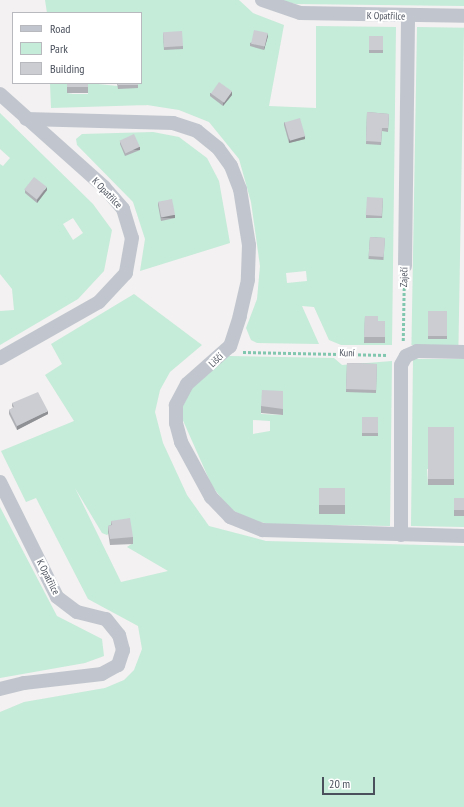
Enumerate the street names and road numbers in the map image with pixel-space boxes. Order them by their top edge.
street label: K Opatřilce [367,10,405,22]
street label: K Opatřilce [89,175,125,211]
street label: Zaječí [398,267,410,287]
street label: Kuní [339,347,355,359]
street label: Liščí [206,350,226,370]
street label: K Opatřilce [34,557,62,597]

